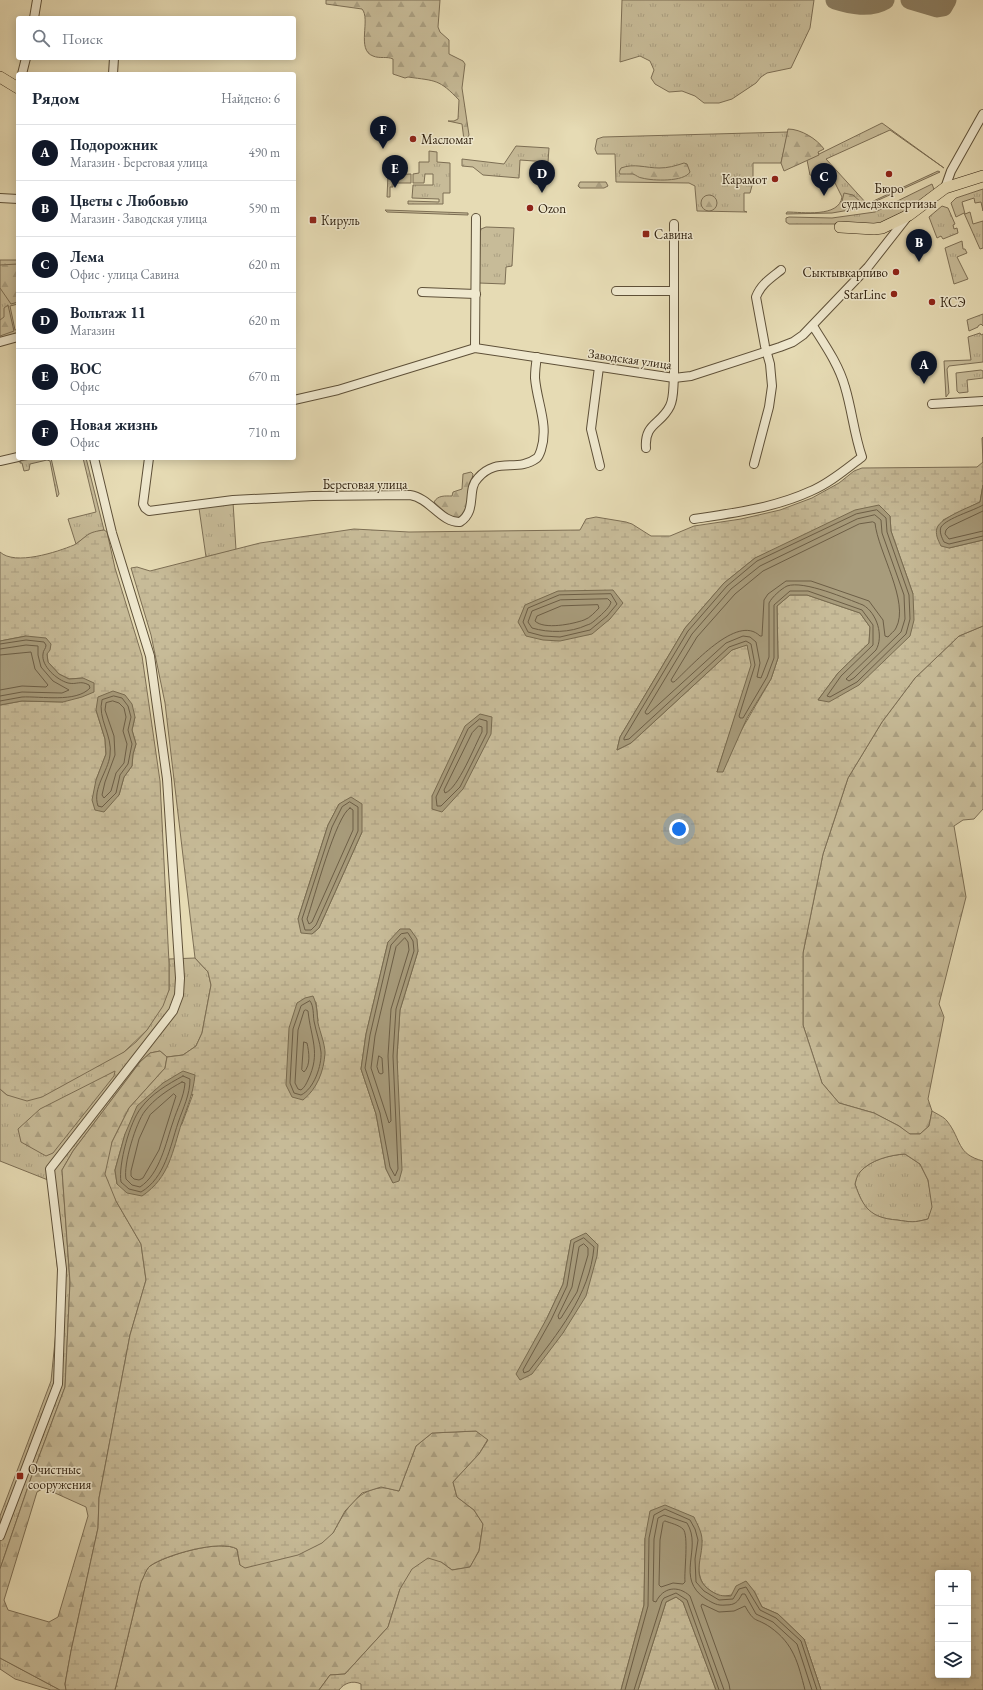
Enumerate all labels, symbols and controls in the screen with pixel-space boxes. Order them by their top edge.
search box [16,16,296,60]
icon: search [30,27,52,49]
text: Поиск [62,29,103,48]
text: Рядом [32,87,80,109]
text: Найдено: 6 [221,90,280,107]
pin: F [370,116,396,149]
place label: Масломаг [421,131,473,148]
marker: Масломаг [408,134,418,144]
text: Подорожник [70,135,158,154]
text: A [40,144,50,161]
text: 490 m [249,144,280,161]
text: Магазин · Береговая улица [70,154,208,171]
pin: E [382,155,408,188]
pin: D [529,160,555,193]
pin: C [811,163,837,196]
marker: Бюро судмедэкспертизы [884,169,894,179]
place label: Карамот [722,171,768,188]
marker: Карамот [770,174,780,184]
place label: Бюро судмедэкспертизы [841,180,937,212]
text: Цветы с Любовью [70,191,188,210]
text: B [41,200,49,217]
text: 590 m [249,200,280,217]
place label: Ozon [538,200,566,217]
marker: Ozon [525,203,535,213]
text: Магазин · Заводская улица [70,210,207,227]
place label: Кируль [321,212,360,229]
marker: Кируль [308,215,318,225]
place label: Савина [654,226,694,243]
marker: Савина [641,229,651,239]
pin: B [906,229,932,262]
text: Лема [70,247,104,266]
text: C [40,256,50,273]
text: 620 m [249,256,280,273]
place label: Сыктывкарпиво [803,264,888,281]
text: Офис · улица Савина [70,266,179,283]
marker: Сыктывкарпиво [891,267,901,277]
place label: StarLine [844,286,886,303]
marker: StarLine [889,289,899,299]
place label: КСЭ [940,294,966,311]
marker: КСЭ [927,297,937,307]
text: Вольтаж 11 [70,303,146,322]
text: D [40,312,50,329]
text: 620 m [249,312,280,329]
text: Магазин [70,322,115,339]
street label: Заводская улица [587,345,674,373]
pin: A [911,351,937,384]
text: ВОС [70,359,102,378]
text: E [41,368,49,385]
text: 670 m [249,368,280,385]
text: Офис [70,378,100,395]
text: Новая жизнь [70,415,158,434]
text: F [41,424,49,441]
text: 710 m [249,424,280,441]
text: Офис [70,434,100,451]
street label: Береговая улица [322,476,408,493]
your location [669,819,689,839]
place label: Очистные сооружения [28,1461,92,1493]
marker: Очистные сооружения [15,1471,25,1481]
map controls [935,1570,971,1678]
button: + [935,1570,971,1606]
button: − [935,1606,971,1642]
button: layers [935,1642,971,1678]

